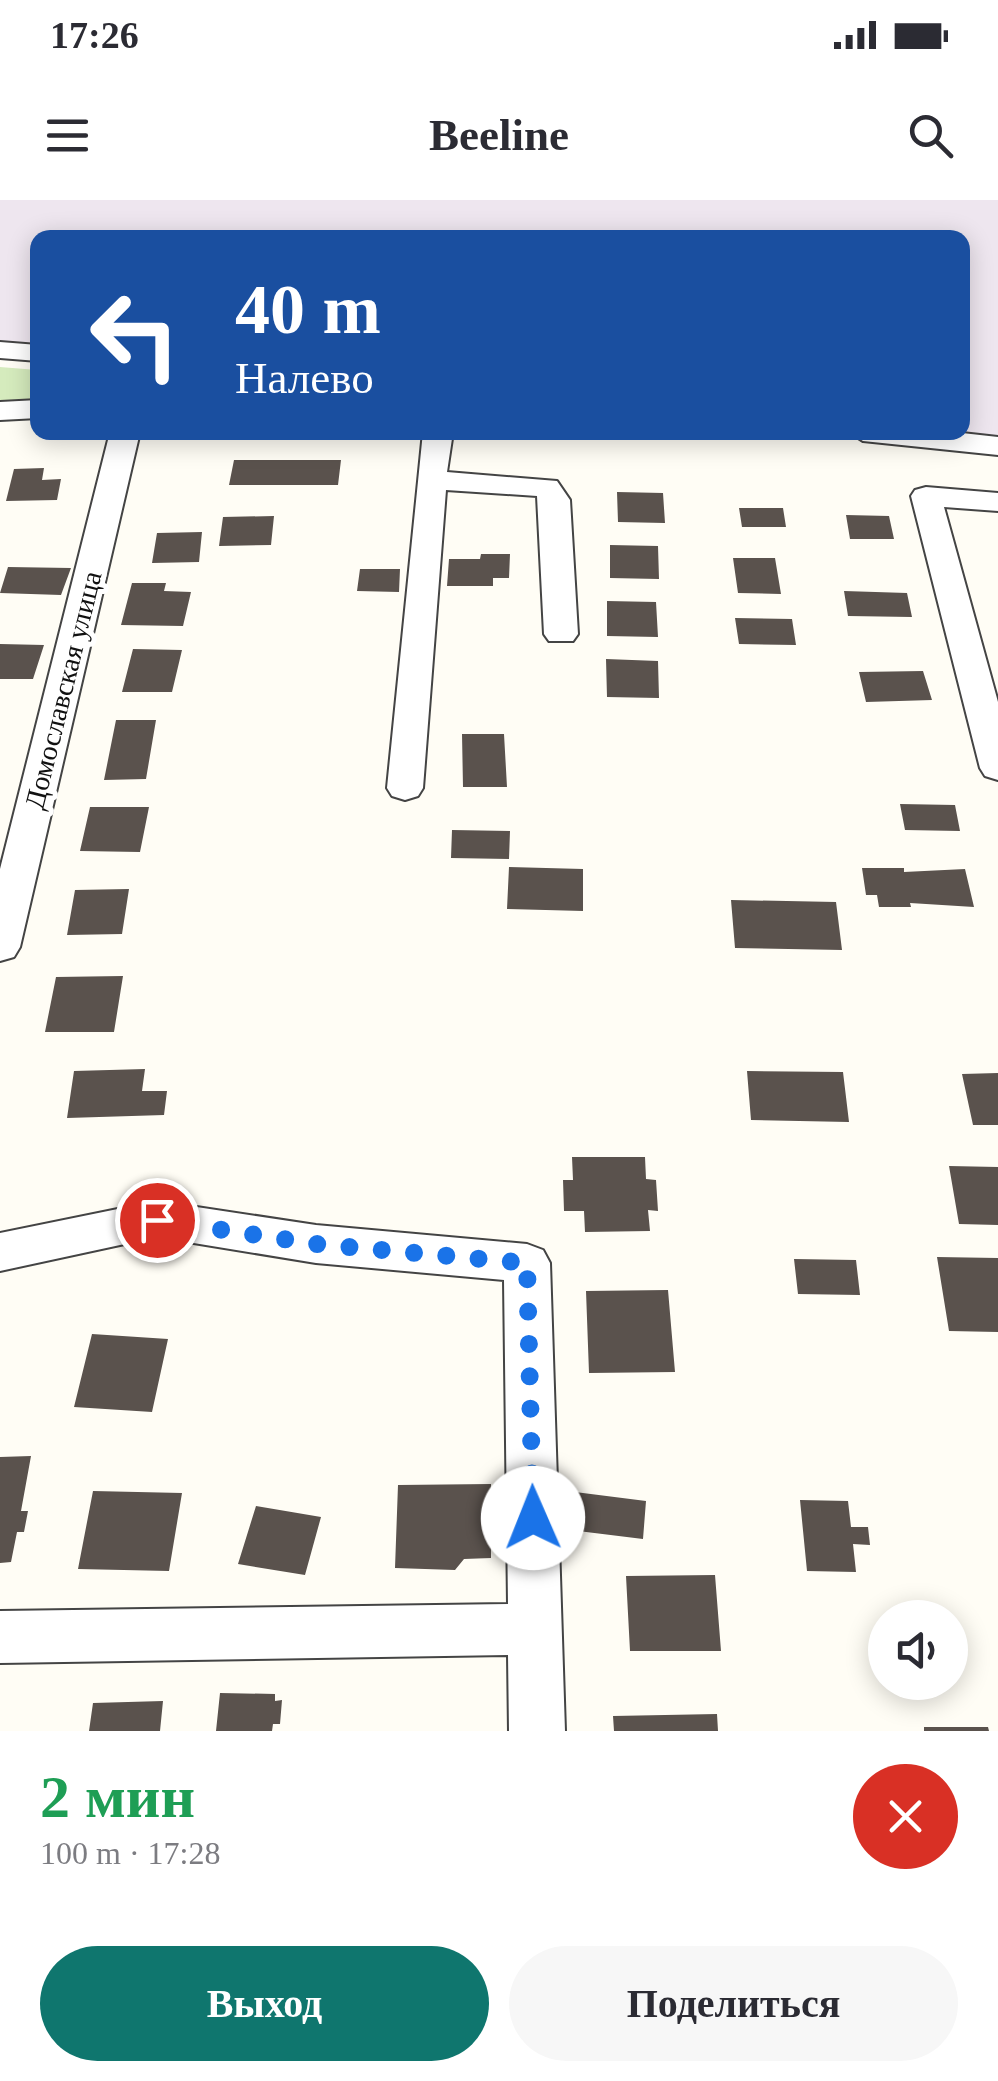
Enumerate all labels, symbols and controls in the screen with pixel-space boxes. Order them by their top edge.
text: 17:26 [50,14,139,56]
icon: menu [40,108,95,163]
icon: search [903,108,958,163]
text: Beeline [429,110,569,160]
icon: left [70,270,200,400]
text: 40 m [235,271,381,348]
text: Налево [235,353,374,403]
street label: Домославская улица [18,567,108,812]
pin [115,1178,200,1263]
icon: arrive [130,1193,185,1248]
position arrow [481,1466,585,1570]
map controls [868,1600,968,1700]
button: sound [868,1600,968,1700]
text: 2 мин [40,1764,195,1830]
button: close [853,1764,958,1869]
text: 100 m · 17:28 [40,1835,220,1871]
button: Выход [40,1946,489,2061]
button: Поделиться [509,1946,958,2061]

